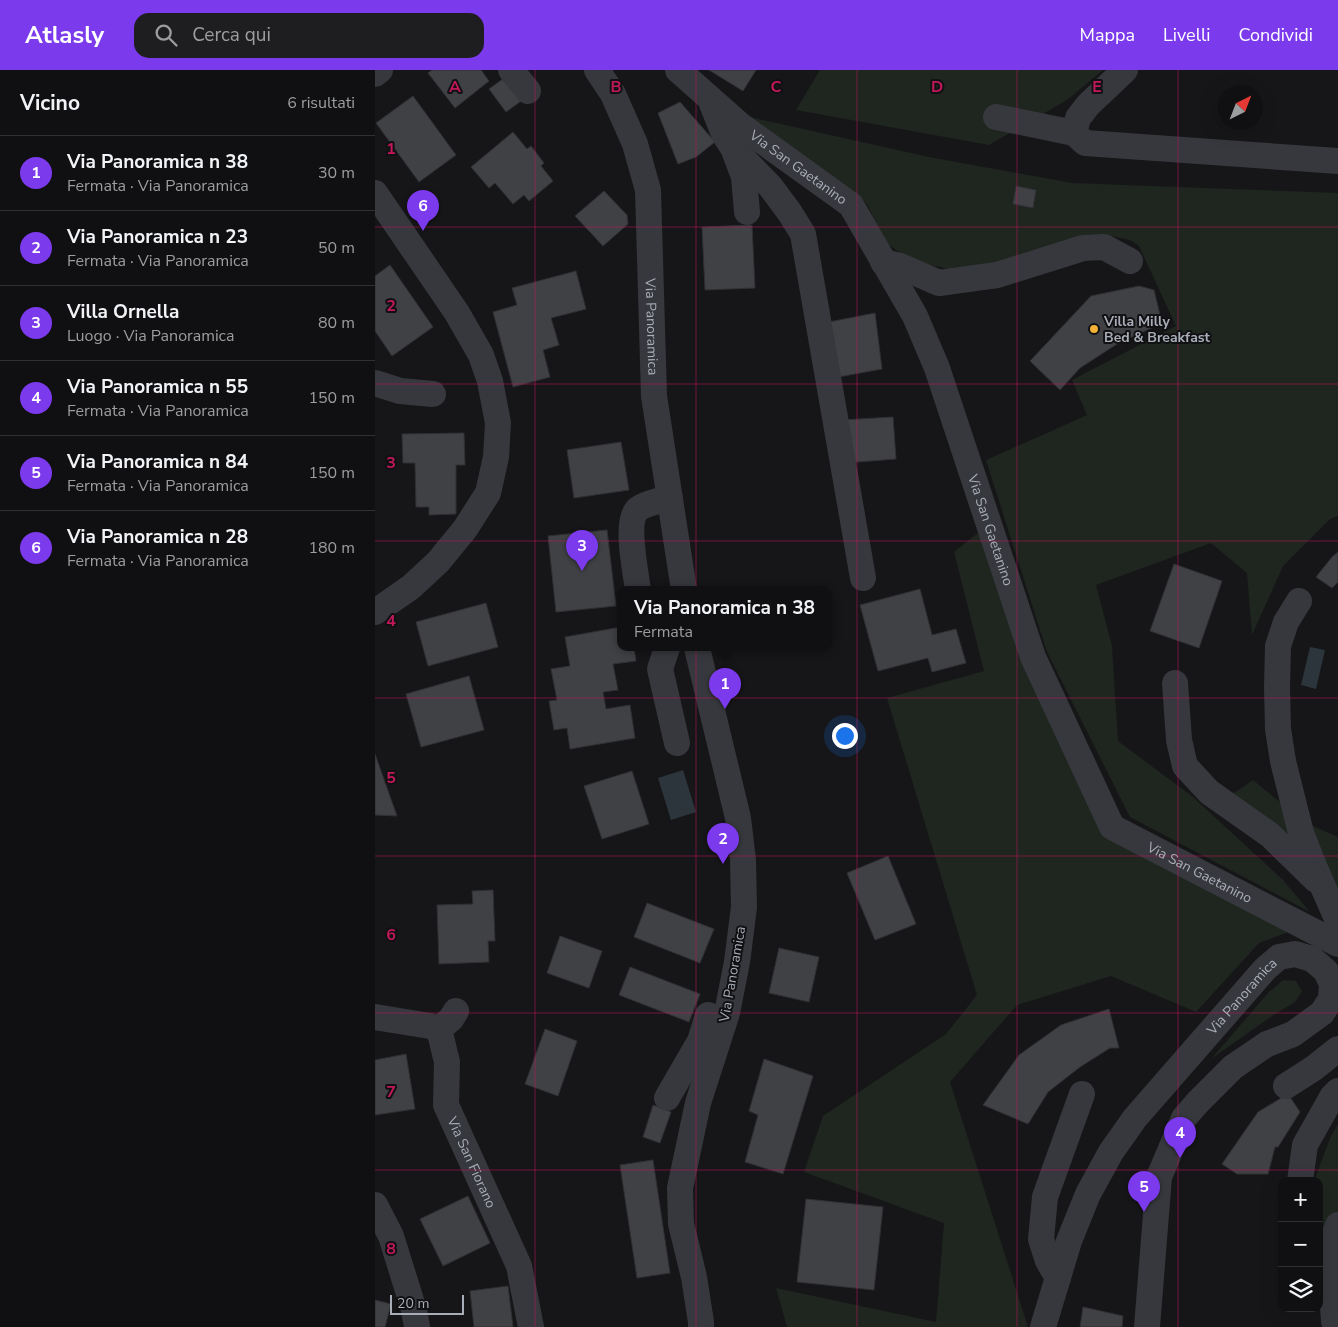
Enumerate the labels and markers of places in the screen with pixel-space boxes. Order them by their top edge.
pin: 6 [407,190,439,231]
place label: Villa Milly Bed & Breakfast [1103,312,1211,347]
marker: Villa Milly Bed & Breakfast [1088,323,1100,335]
pin: 3 [566,530,598,571]
pin: 1 [709,668,741,709]
pin: 2 [707,823,739,864]
pin: 4 [1164,1117,1196,1158]
pin: 5 [1128,1171,1160,1212]

